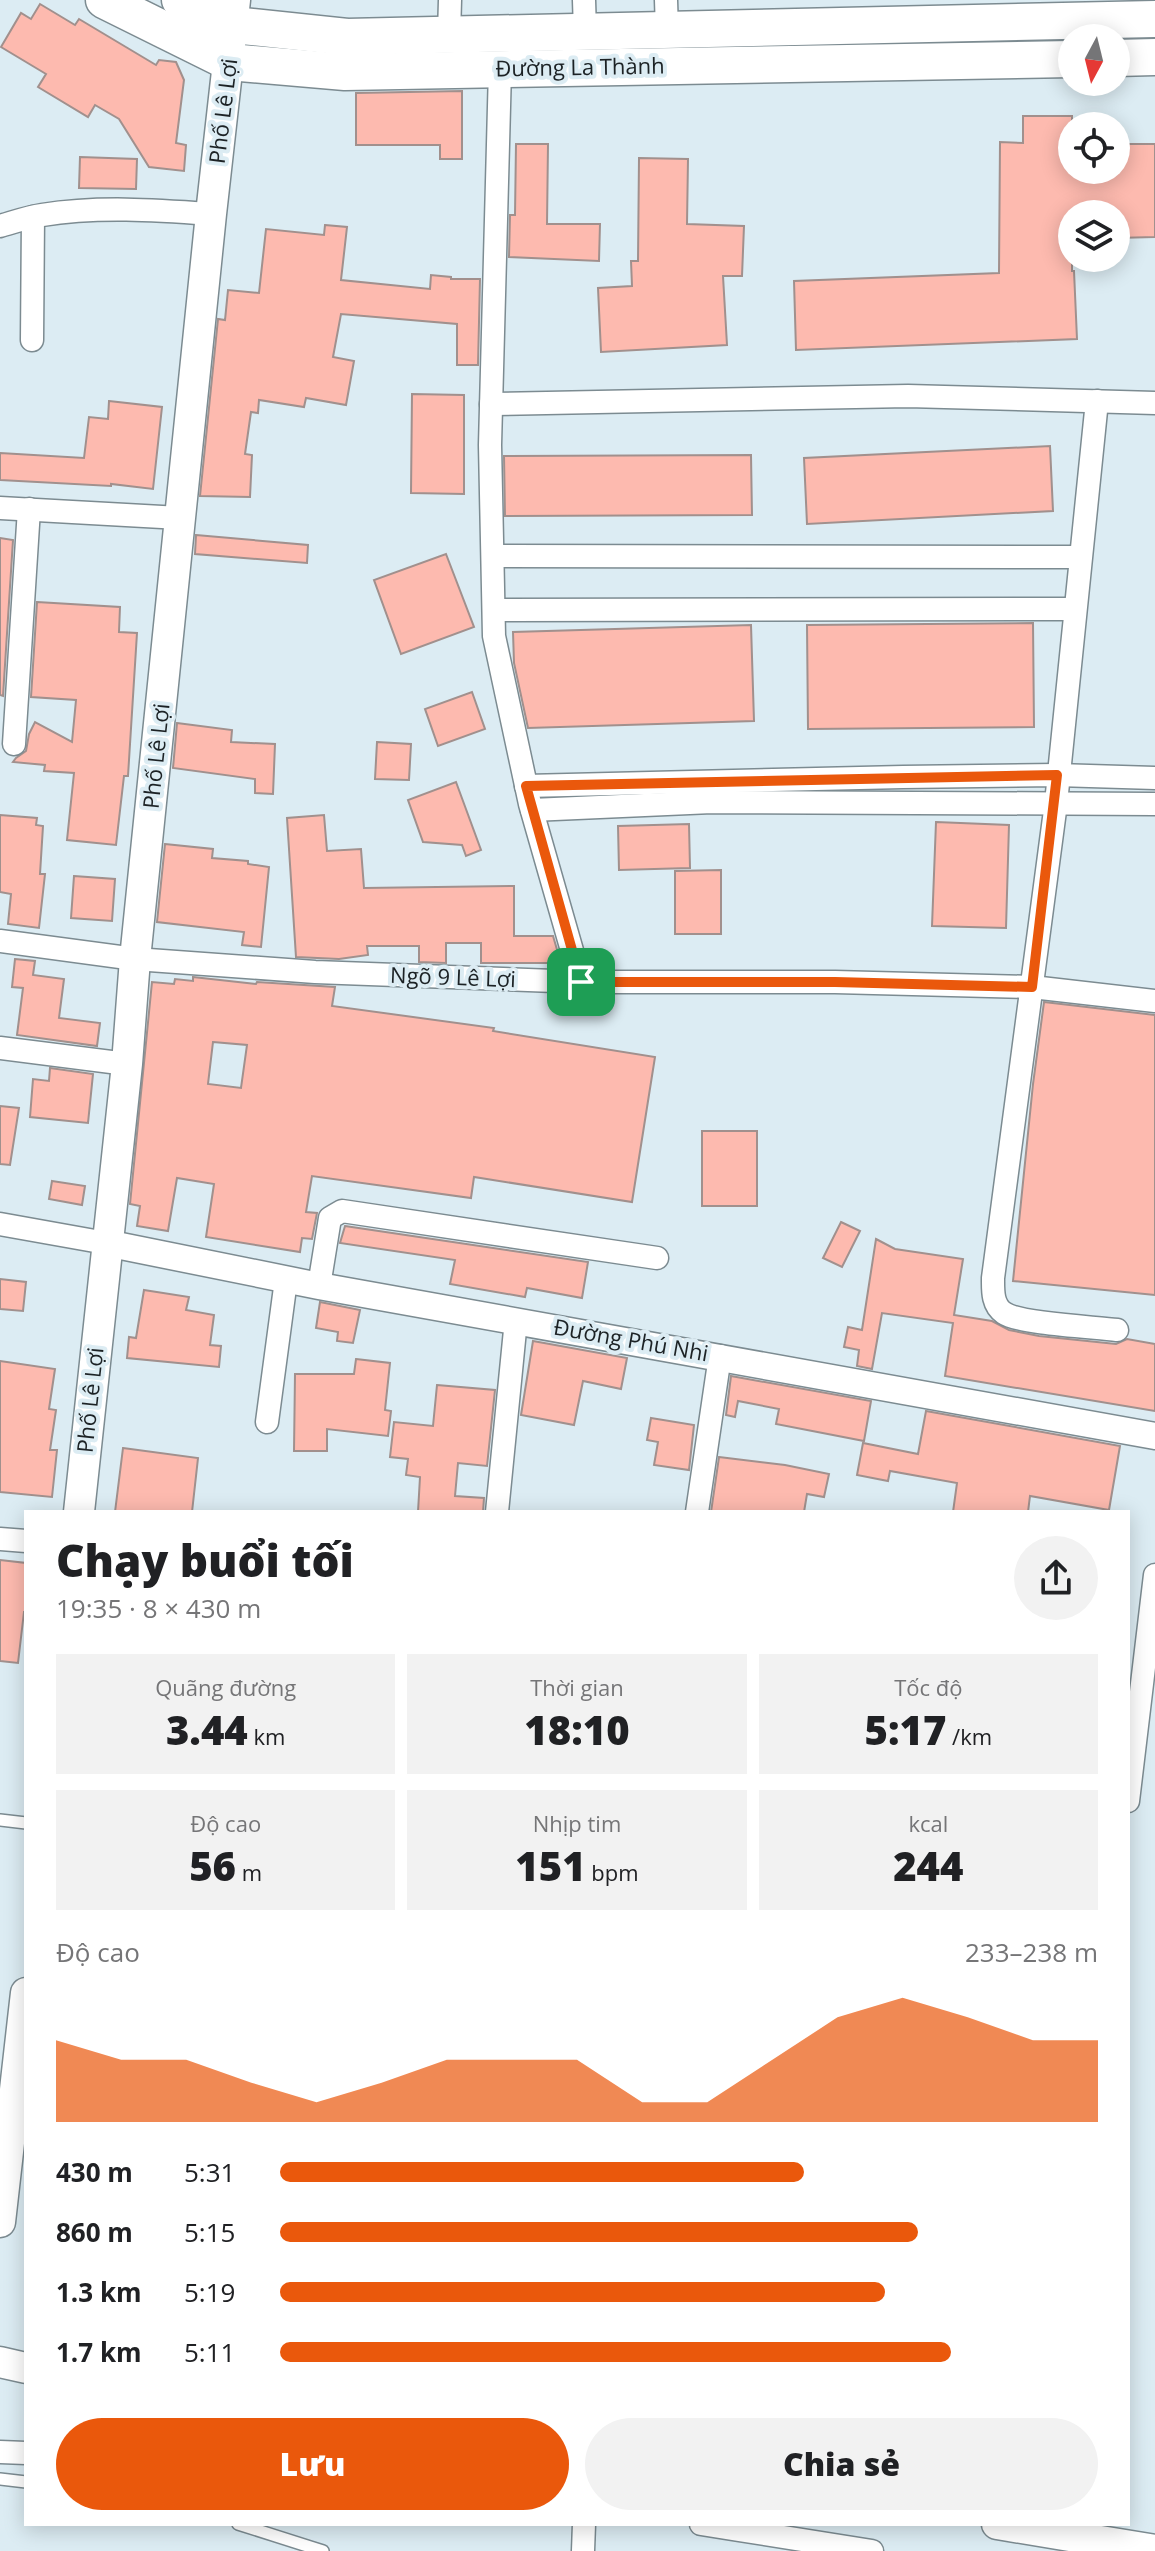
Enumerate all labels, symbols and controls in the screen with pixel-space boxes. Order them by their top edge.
north arrow [1058,24,1130,96]
map controls [1058,24,1130,272]
street label: Đường La Thành [495,50,665,82]
street label: Phố Lê Lợi [201,57,243,165]
button: locate [1058,112,1130,184]
button: layers [1058,200,1130,272]
street label: Phố Lê Lợi [135,702,175,810]
pin [547,948,615,1016]
street label: Ngõ 9 Lê Lợi [390,959,516,993]
icon: arrive [559,960,603,1004]
street label: Đường Phú Nhi [551,1311,711,1367]
street label: Phố Lê Lợi [69,1346,109,1454]
text: Chạy buổi tối [56,1530,354,1590]
button: share [1014,1536,1098,1620]
text: 19:35 · 8 × 430 m [56,1590,261,1626]
text: Quãng đường [155,1672,296,1702]
text: Thời gian [530,1672,624,1702]
text: Tốc độ [894,1672,963,1702]
text: 3.44 [166,1702,248,1757]
text: 18:10 [524,1702,630,1757]
text: 5:17 [865,1702,946,1757]
text: km [248,1721,285,1751]
text: /km [946,1721,992,1751]
text: Độ cao [190,1808,261,1838]
text: Nhịp tim [533,1808,621,1838]
text: kcal [908,1808,948,1838]
text: 56 [189,1838,236,1893]
text: 151 [515,1838,586,1893]
text: 244 [893,1838,963,1893]
text: m [236,1857,262,1887]
text: bpm [586,1857,639,1887]
text: Độ cao [56,1934,140,1970]
text: 233–238 m [965,1934,1098,1970]
text: 430 m [56,2154,133,2190]
text: 5:31 [184,2154,235,2190]
text: 860 m [56,2214,133,2250]
text: 5:15 [184,2214,235,2250]
text: 1.3 km [56,2274,142,2310]
text: 5:19 [184,2274,235,2310]
text: 1.7 km [56,2334,142,2370]
text: 5:11 [184,2334,235,2370]
button: Lưu [56,2418,569,2510]
button: Chia sẻ [585,2418,1098,2510]

